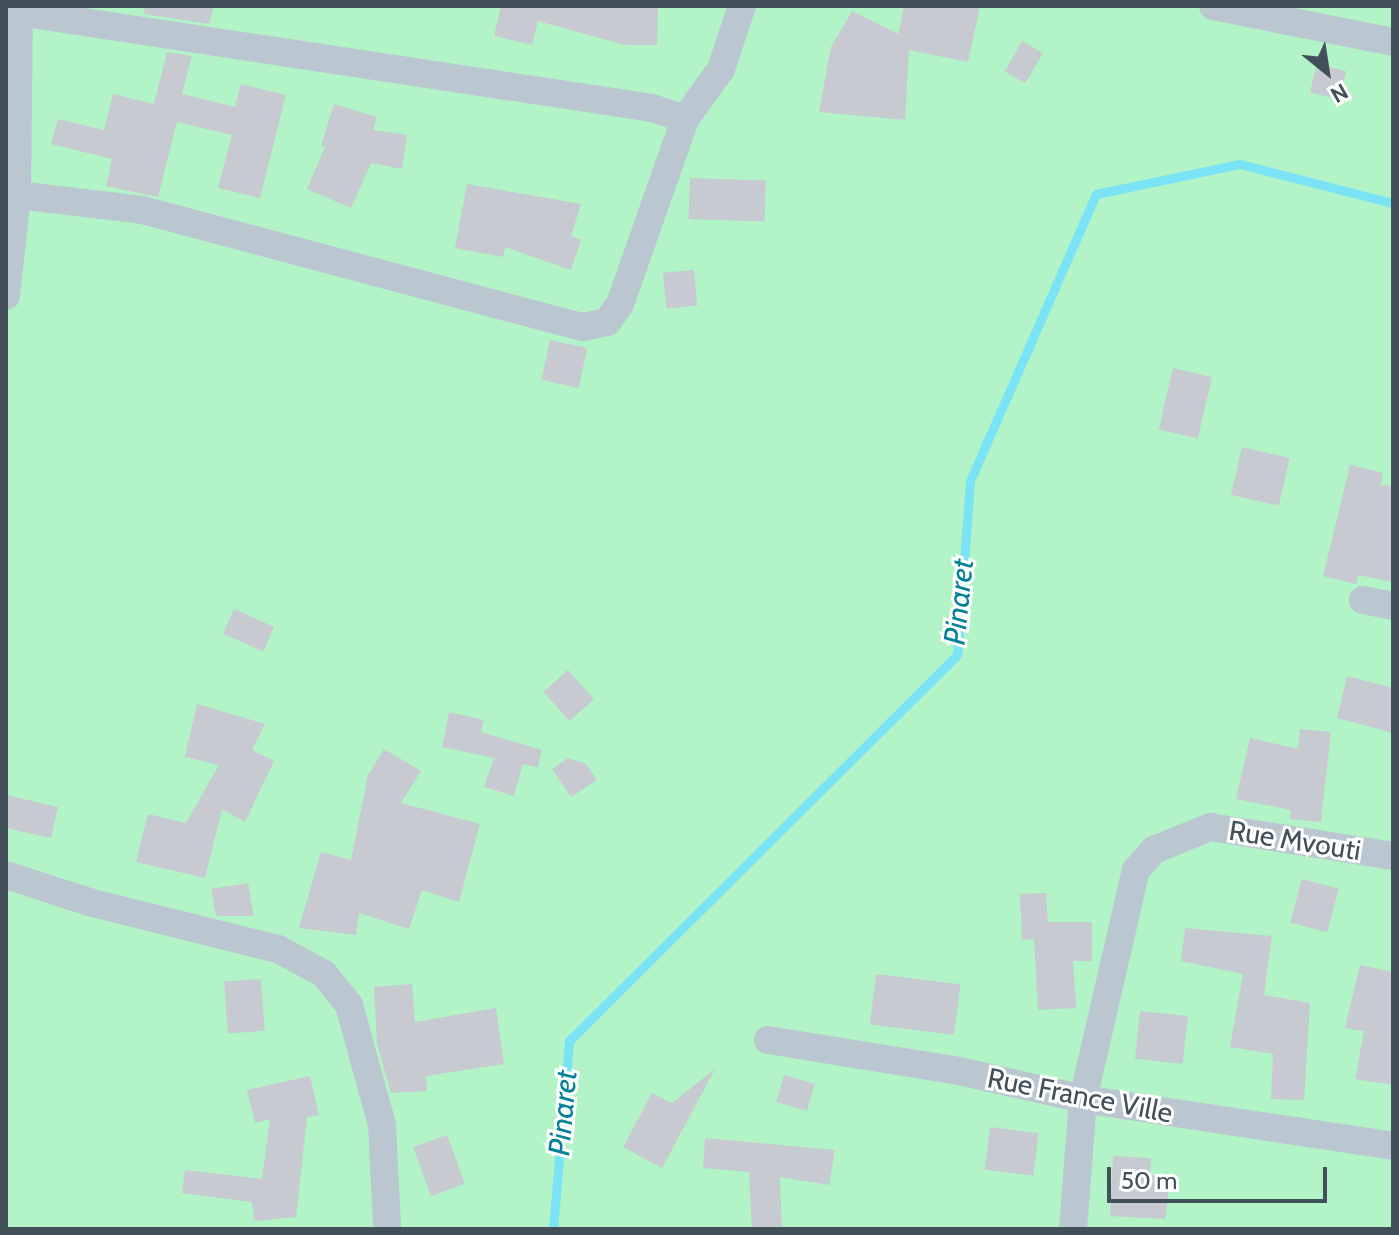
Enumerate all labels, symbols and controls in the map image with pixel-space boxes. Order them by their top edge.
north arrow [1287,32,1367,112]
text: N [1326,78,1353,109]
water label: Pinaret [937,557,981,647]
street label: Rue Mvouti [1227,813,1363,867]
street label: Rue France Ville [985,1061,1175,1129]
water label: Pinaret [541,1069,585,1157]
scale bar [1111,1151,1331,1201]
text: 50 m [1121,1166,1177,1195]

